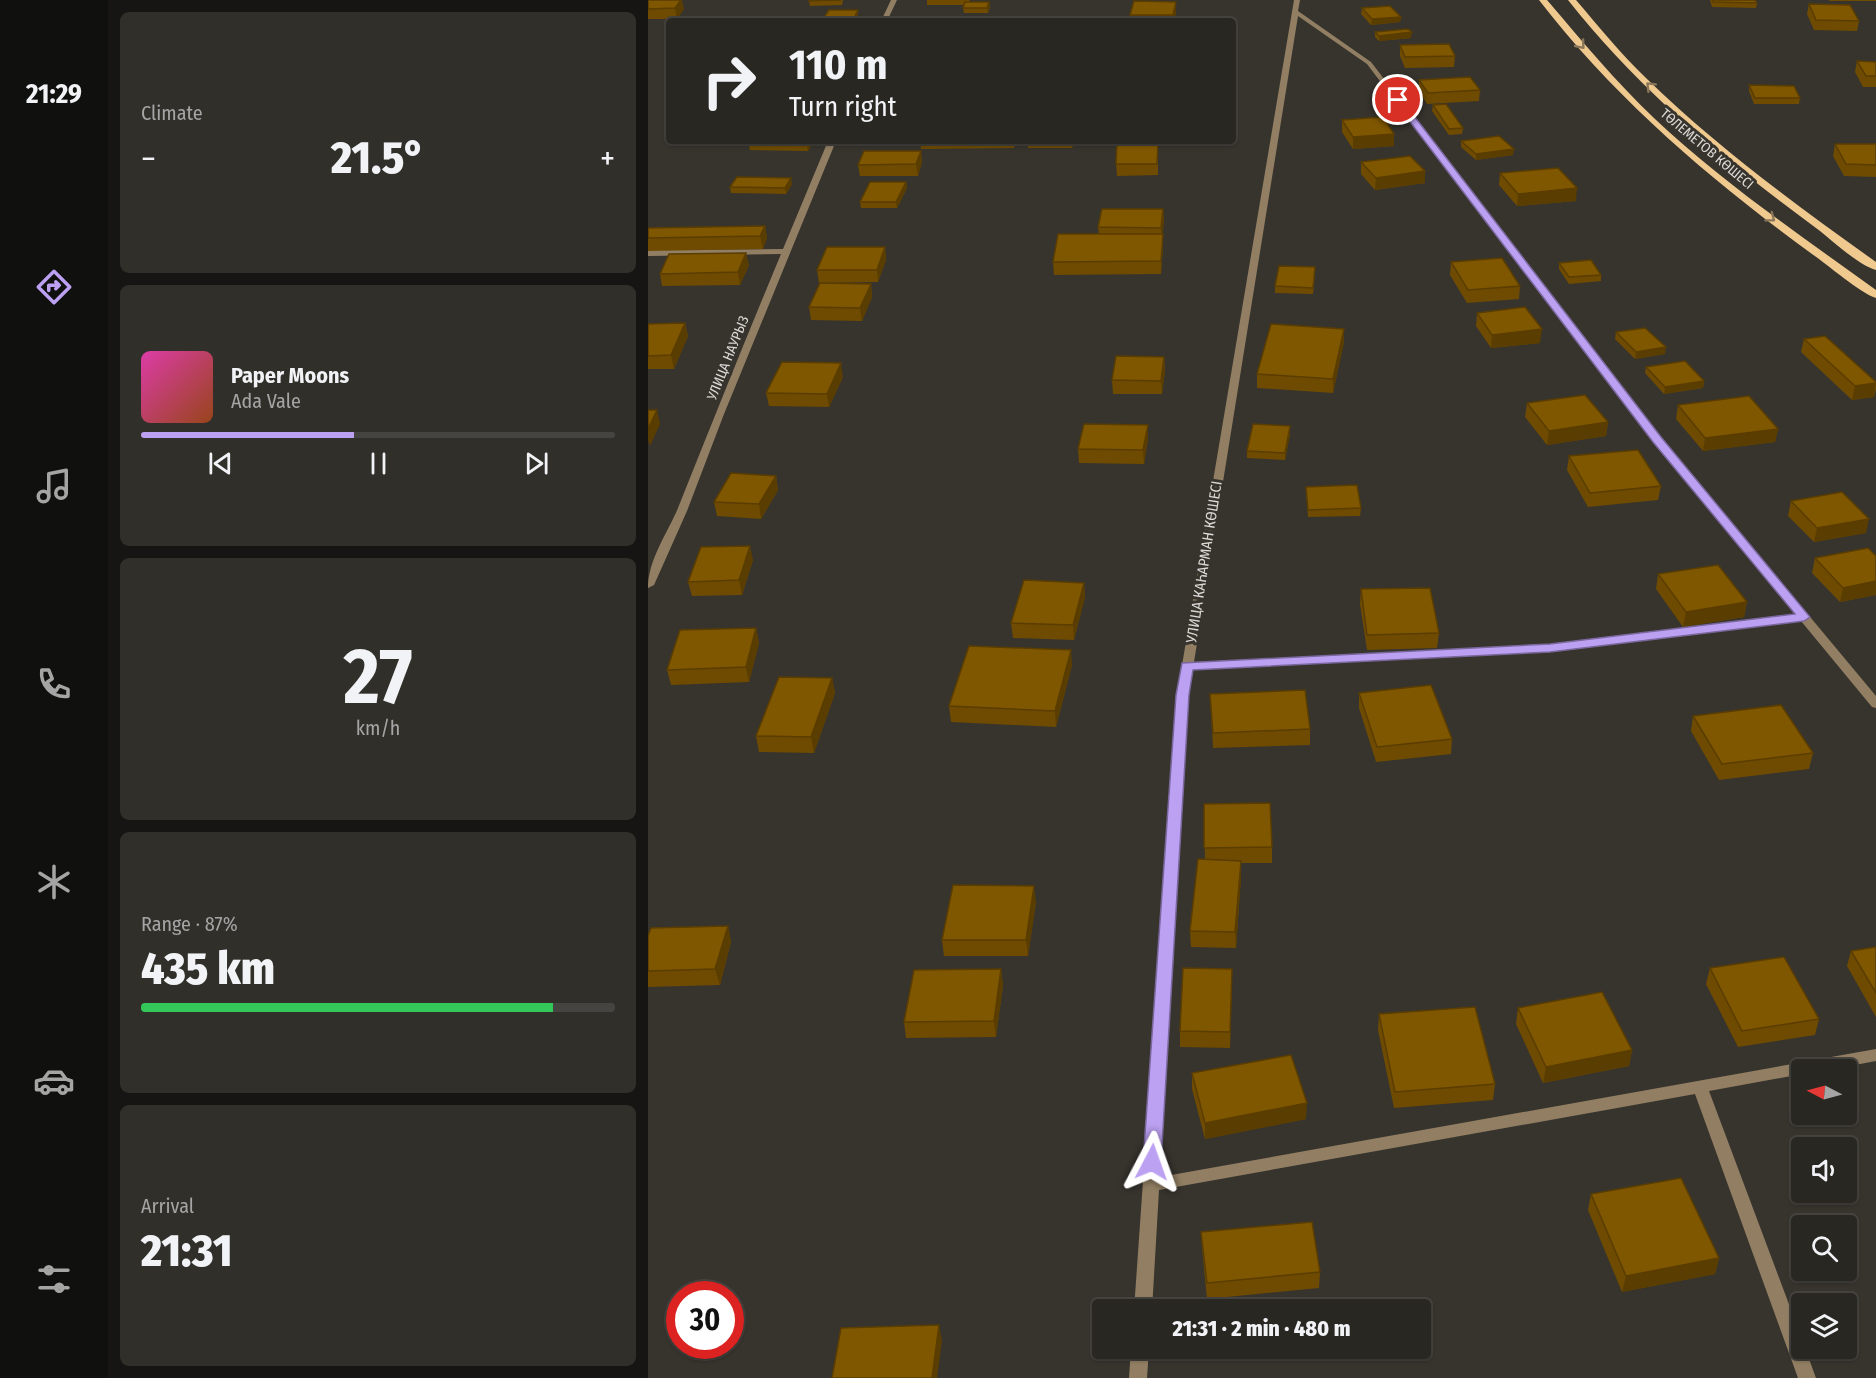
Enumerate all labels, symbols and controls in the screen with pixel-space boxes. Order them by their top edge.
one-way arrow [1573,38,1584,49]
text: 110 m [789,40,888,90]
icon: right [690,42,768,120]
pin [1372,74,1423,125]
text: 21:29 [26,78,82,110]
one-way arrow [1647,82,1657,93]
icon: arrive [1381,83,1414,116]
text: Turn right [789,91,897,123]
text: Climate [141,101,203,125]
street label: ТӨЛЕМЕТОВ КӨШЕСІ [1657,105,1757,193]
text: 21.5° [331,131,425,185]
text: − [141,139,156,179]
text: + [600,139,615,179]
one-way arrow [1765,211,1776,222]
icon: directions [33,266,75,308]
street label: УЛИЦА НАУРЫЗ [703,313,753,403]
text: Paper Moons [231,362,349,389]
text: Ada Vale [231,389,301,413]
icon: previous [204,447,237,480]
icon: pause [362,447,395,480]
icon: next [520,447,553,480]
icon: music [33,465,75,507]
street label: УЛИЦА КАҺАРМАН КӨШЕСІ [1182,480,1226,645]
text: 27 [344,630,412,724]
icon: phone [33,663,75,705]
text: km/h [356,716,400,740]
icon: climate [33,861,75,903]
text: Range · 87% [141,912,238,936]
text: 435 km [141,942,275,996]
north arrow [1791,1059,1857,1125]
map controls [1791,1059,1857,1359]
icon: car [33,1060,75,1102]
position arrow [1120,1130,1184,1194]
button: sound [1791,1137,1857,1203]
text: Arrival [141,1194,194,1218]
button: search [1791,1215,1857,1281]
text: 21:31 [141,1224,232,1278]
icon: filters [33,1258,75,1300]
speed limit sign: 30 [666,1281,744,1359]
button: layers [1791,1293,1857,1359]
text: 21:31 · 2 min · 480 m [1173,1315,1350,1342]

